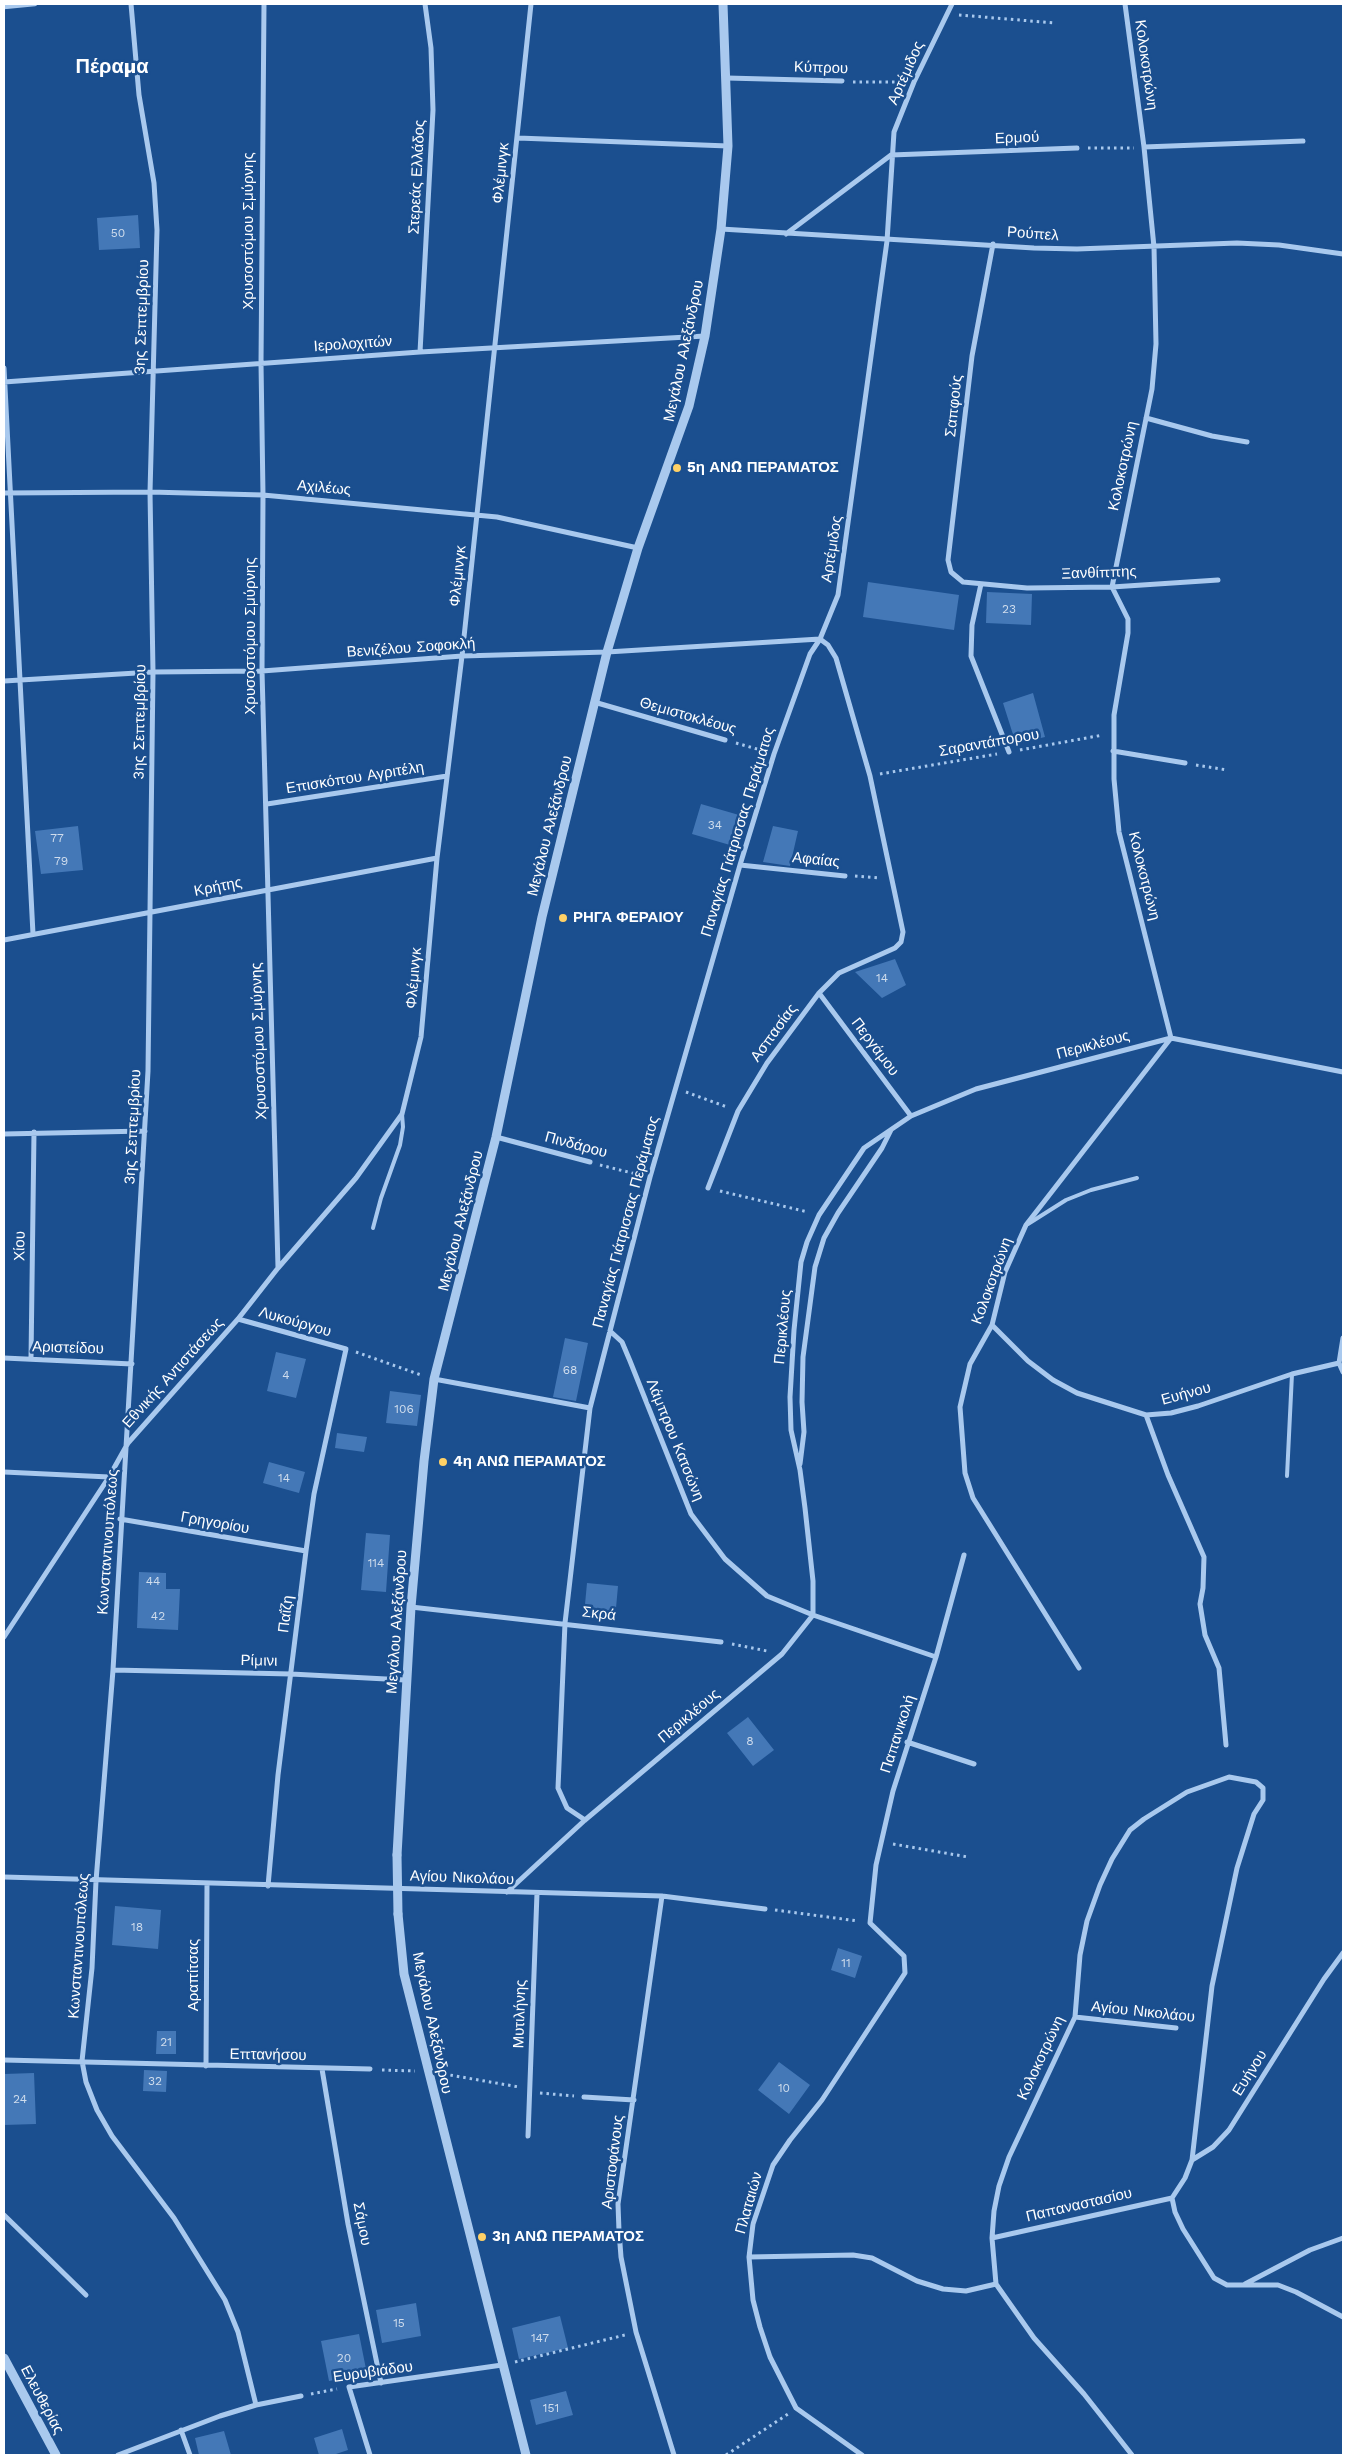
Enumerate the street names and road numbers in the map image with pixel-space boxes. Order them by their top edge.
street label: Κολοκοτρώνη [1131,19,1161,111]
street label: Αρτέμιδος [884,38,928,108]
street label: Κύπρου [794,58,848,78]
street label: Στερεάς Ελλάδος [405,119,429,235]
street label: Ερμού [994,128,1040,148]
street label: Φλέμινγκ [489,142,513,204]
street label: Χρυσοστόμου Σμύρνης [240,152,258,310]
street label: Ρούπελ [1007,223,1059,245]
street label: 3ης Σεπτεμβρίου [131,259,153,375]
street label: Μεγάλου Αλεξάνδρου [660,279,708,423]
street label: Ιερολοχιτών [313,332,393,356]
street label: Σαπφούς [942,374,966,438]
street label: Κολοκοτρώνη [1105,420,1141,512]
street label: Αχιλέως [296,477,352,499]
street label: Αρτέμιδος [818,514,846,584]
street label: Φλέμινγκ [446,545,470,607]
street label: Χρυσοστόμου Σμύρνης [242,557,260,715]
street label: Ξανθίππης [1061,563,1137,583]
street label: Βενιζέλου Σοφοκλή [346,635,476,661]
street label: 3ης Σεπτεμβρίου [130,664,150,780]
street label: Θεμιστοκλέους [638,694,738,738]
street label: Παναγίας Γιάτρισσας Περάματος [697,725,779,939]
street label: Σαραντάπορου [937,725,1041,761]
street label: Μεγάλου Αλεξάνδρου [524,754,576,898]
street label: Επισκόπου Αγριτέλη [285,758,425,798]
street label: Κολοκοτρώνη [1124,830,1164,922]
street label: Αφαίας [791,849,841,871]
street label: Κρήτης [193,874,243,900]
street label: Φλέμινγκ [402,947,426,1009]
street label: Χρυσοστόμου Σμύρνης [247,962,271,1120]
street label: Ασπασίας [747,1000,801,1066]
street label: Περγάμου [847,1014,903,1080]
street label: Περικλέους [1055,1027,1131,1063]
street label: 3ης Σεπτεμβρίου [121,1069,145,1185]
street label: Παναγίας Γιάτρισσας Περάματος [589,1114,663,1330]
street label: Πινδάρου [543,1128,609,1162]
street label: Μεγάλου Αλεξάνδρου [435,1149,487,1293]
street label: Χίου [11,1231,29,1261]
street label: Κολοκοτρώνη [968,1235,1016,1327]
street label: Περικλέους [771,1289,795,1365]
street label: Λυκούργου [257,1303,333,1341]
street label: Εθνικής Αντιστάσεως [119,1314,227,1432]
street label: Αριστείδου [32,1338,104,1358]
street label: Λάμπρου Κατσώνη [642,1376,708,1504]
street label: Ευήνου [1159,1379,1213,1409]
street label: Κωνσταντινουπόλεως [94,1469,122,1615]
street label: Γρηγορίου [179,1508,251,1538]
street label: Μεγάλου Αλεξάνδρου [383,1549,411,1695]
street label: Παΐζη [275,1594,297,1634]
street label: Σκρά [581,1603,617,1625]
street label: Ρίμινι [240,1652,278,1670]
street label: Περικλέους [655,1685,723,1747]
street label: Παπανικολή [877,1693,919,1775]
street label: Αγίου Νικολάου [410,1867,514,1889]
street label: Κωνσταντινουπόλεως [65,1873,93,2019]
street label: Αραπίτσας [185,1939,203,2011]
street label: Μεγάλου Αλεξάνδρου [408,1951,456,2095]
street label: Μυτιλήνης [510,1979,530,2049]
street label: Αγίου Νικολάου [1090,1998,1196,2026]
street label: Κολοκοτρώνη [1014,2013,1068,2103]
street label: Επτανήσου [229,2045,307,2065]
street label: Ευήνου [1229,2047,1271,2099]
street label: Αριστοφάνους [598,2114,628,2210]
street label: Πλαταιών [732,2170,766,2236]
street label: Παπαναστασίου [1024,2184,1134,2226]
street label: Σάμου [349,2201,375,2247]
street label: Ευρυβιάδου [332,2357,414,2387]
street label: Ελευθερίας [16,2363,68,2437]

